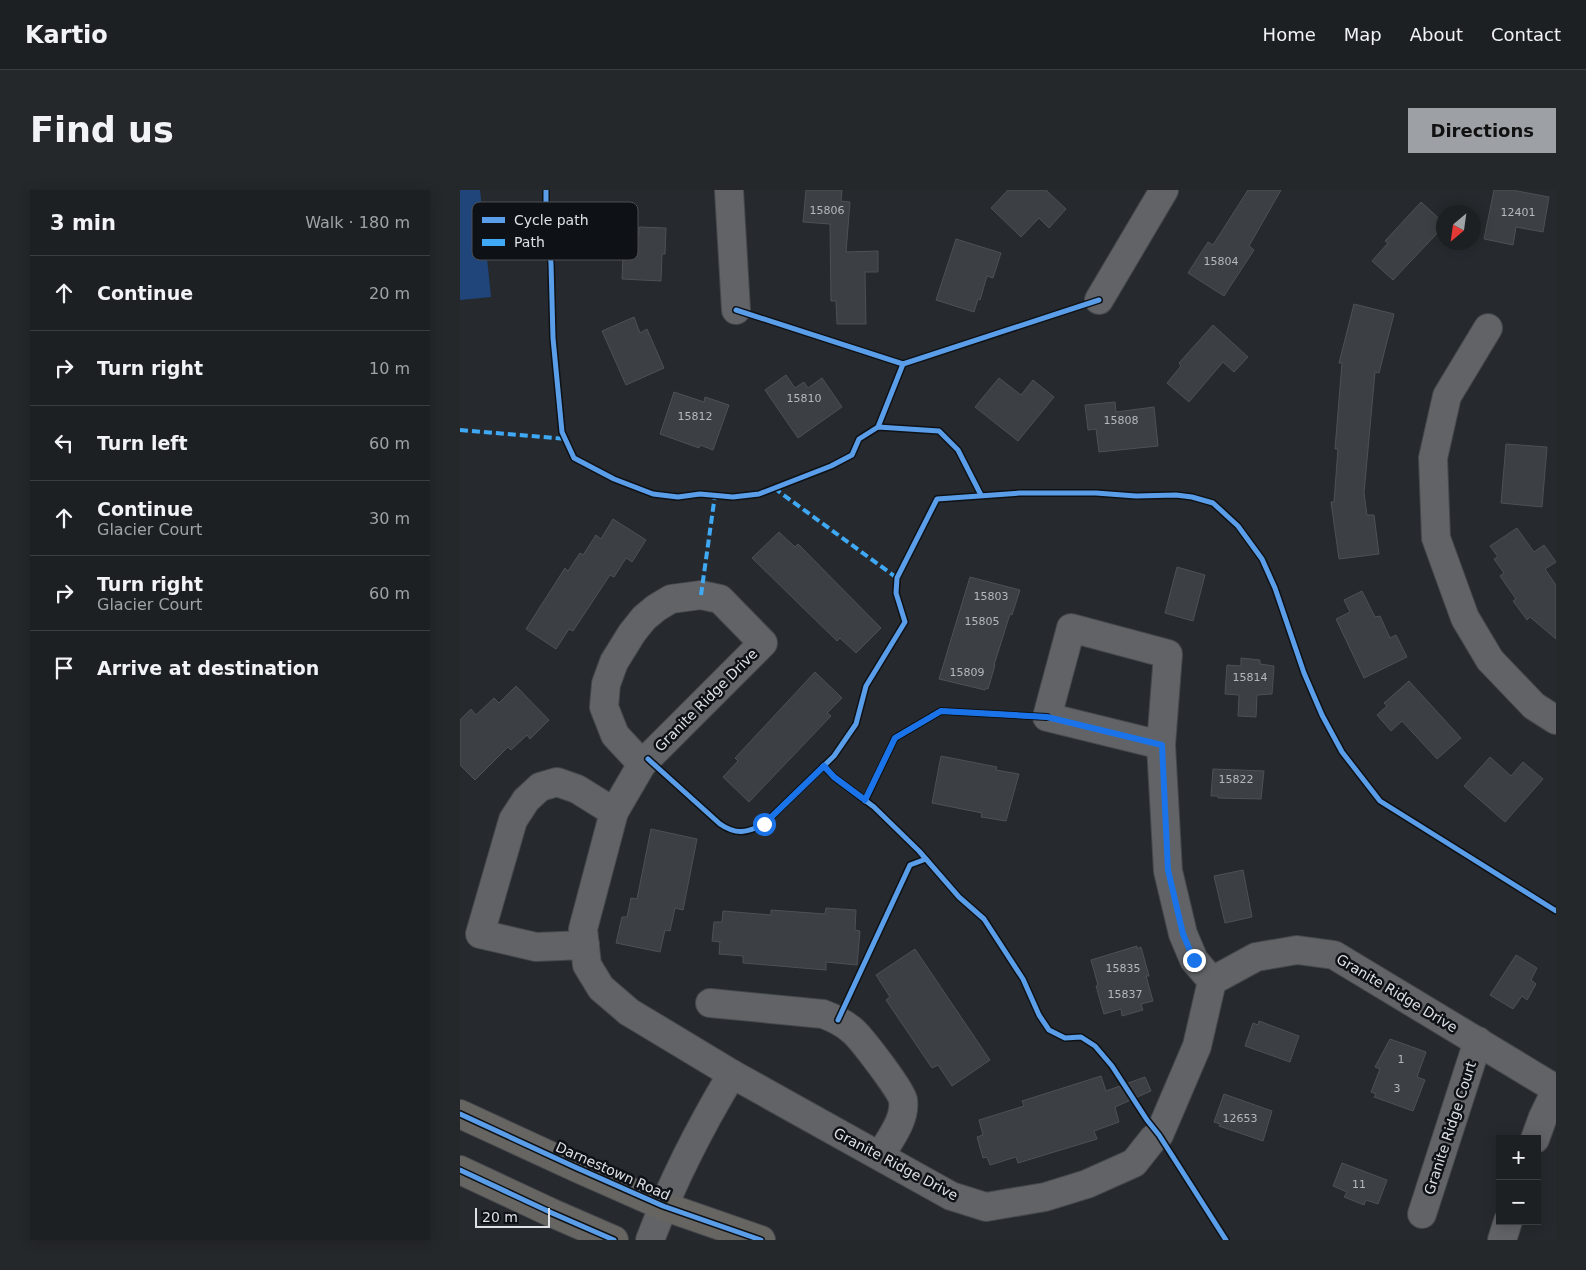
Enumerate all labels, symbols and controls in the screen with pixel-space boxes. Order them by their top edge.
text: Kartio [25,21,108,49]
text: Home [1263,24,1316,45]
text: Map [1344,24,1382,45]
text: About [1410,24,1463,45]
text: Contact [1491,24,1561,45]
button: Directions [1408,108,1556,153]
text: Find us [30,110,174,150]
legend [472,202,638,260]
house number: 15806 [810,204,845,217]
north arrow [1436,205,1481,250]
house number: 12401 [1501,206,1536,219]
text: 3 min [50,211,116,235]
text: Cycle path [514,212,589,228]
text: Walk · 180 m [305,213,410,232]
text: Path [514,234,545,250]
house number: 15804 [1204,255,1239,268]
icon: ahead [50,279,78,307]
text: Continue [97,282,193,304]
text: 20 m [369,284,410,303]
icon: right [50,354,78,382]
text: Turn right [97,357,203,379]
text: 10 m [369,359,410,378]
house number: 15810 [787,392,822,405]
house number: 15812 [678,410,713,423]
house number: 15808 [1104,414,1139,427]
icon: left [50,429,78,457]
text: Turn left [97,432,188,454]
text: 60 m [369,434,410,453]
text: Continue [97,498,193,520]
icon: ahead [50,504,78,532]
text: 30 m [369,509,410,528]
text: Glacier Court [97,520,202,539]
text: Turn right [97,573,203,595]
icon: right [50,579,78,607]
text: 60 m [369,584,410,603]
house number: 15803 [974,590,1009,603]
text: Glacier Court [97,595,202,614]
house number: 15805 [965,615,1000,628]
street label: Granite Ridge Drive [651,645,761,755]
icon: arrive [50,654,78,682]
text: Arrive at destination [97,657,319,679]
house number: 15809 [950,666,985,679]
house number: 15814 [1233,671,1268,684]
house number: 15822 [1219,773,1254,786]
route start [753,813,776,836]
route end [1183,949,1206,972]
street label: Granite Ridge Drive [1334,951,1460,1035]
house number: 15835 [1106,962,1141,975]
house number: 15837 [1108,988,1143,1001]
house number: 1 [1398,1053,1405,1066]
street label: Granite Ridge Court [1421,1059,1479,1197]
house number: 3 [1394,1082,1401,1095]
house number: 12653 [1223,1112,1258,1125]
street label: Granite Ridge Drive [831,1124,961,1204]
map controls [1496,1135,1541,1225]
button: + [1496,1135,1541,1180]
street label: Darnestown Road [553,1139,673,1203]
house number: 11 [1352,1178,1366,1191]
button: − [1496,1180,1541,1225]
scale bar [475,1205,550,1228]
text: 20 m [482,1209,518,1225]

